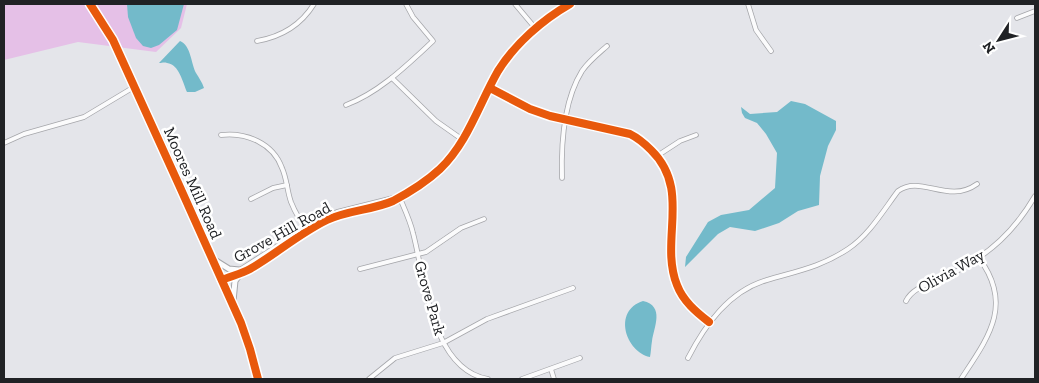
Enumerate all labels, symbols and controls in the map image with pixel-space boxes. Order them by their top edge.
north arrow [974,15,1024,65]
text: N [979,38,999,57]
street label: Moores Mill Road [160,124,226,242]
street label: Grove Hill Road [230,197,334,266]
street label: Olivia Way [914,245,988,297]
street label: Grove Park [410,259,450,338]

